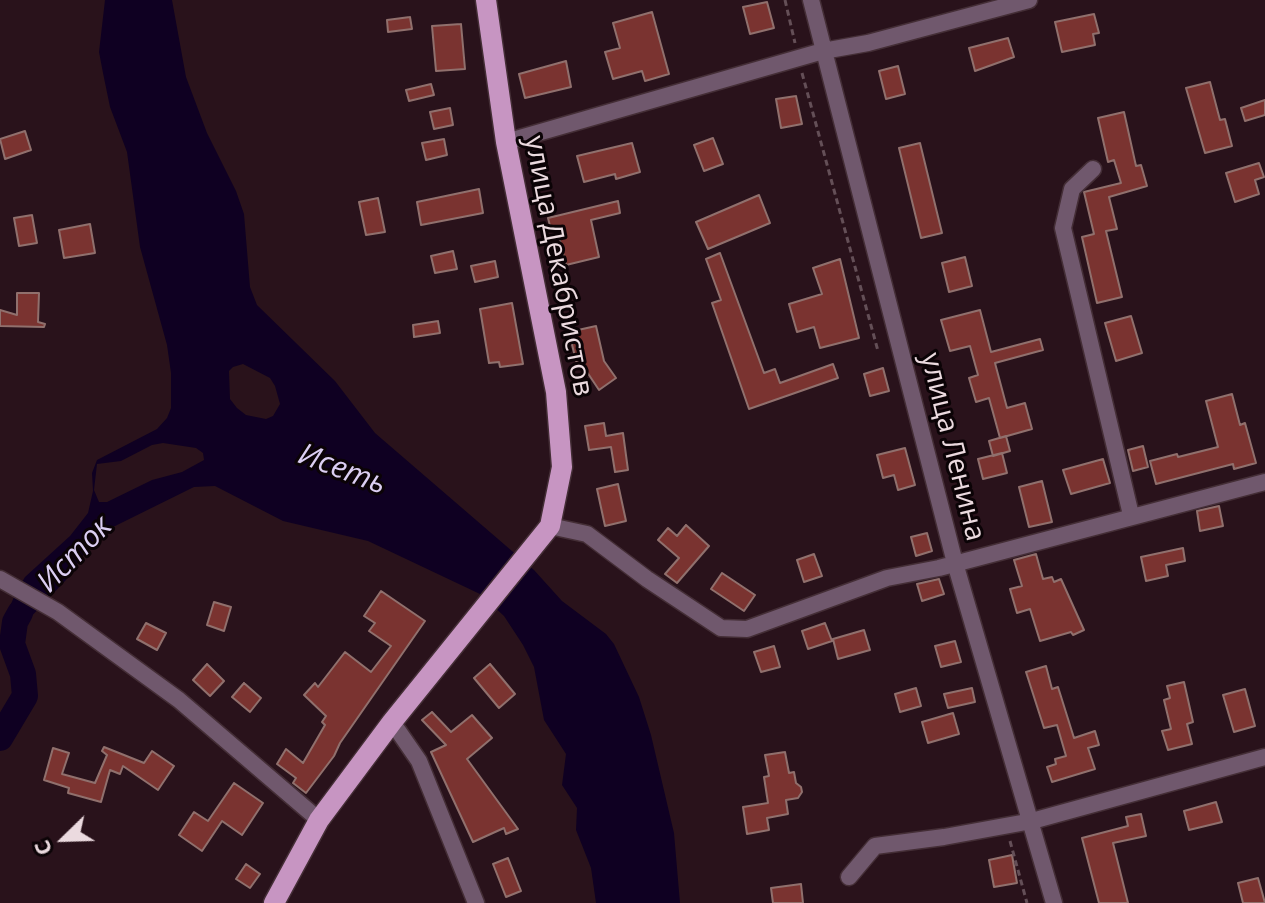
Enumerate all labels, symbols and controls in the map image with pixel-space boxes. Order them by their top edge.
street label: улица Декабристов [516,133,600,399]
street label: улица Ленина [912,350,992,544]
water label: Исеть [293,437,391,503]
water label: Исток [30,509,120,601]
north arrow [24,799,104,879]
text: С [25,836,58,861]

